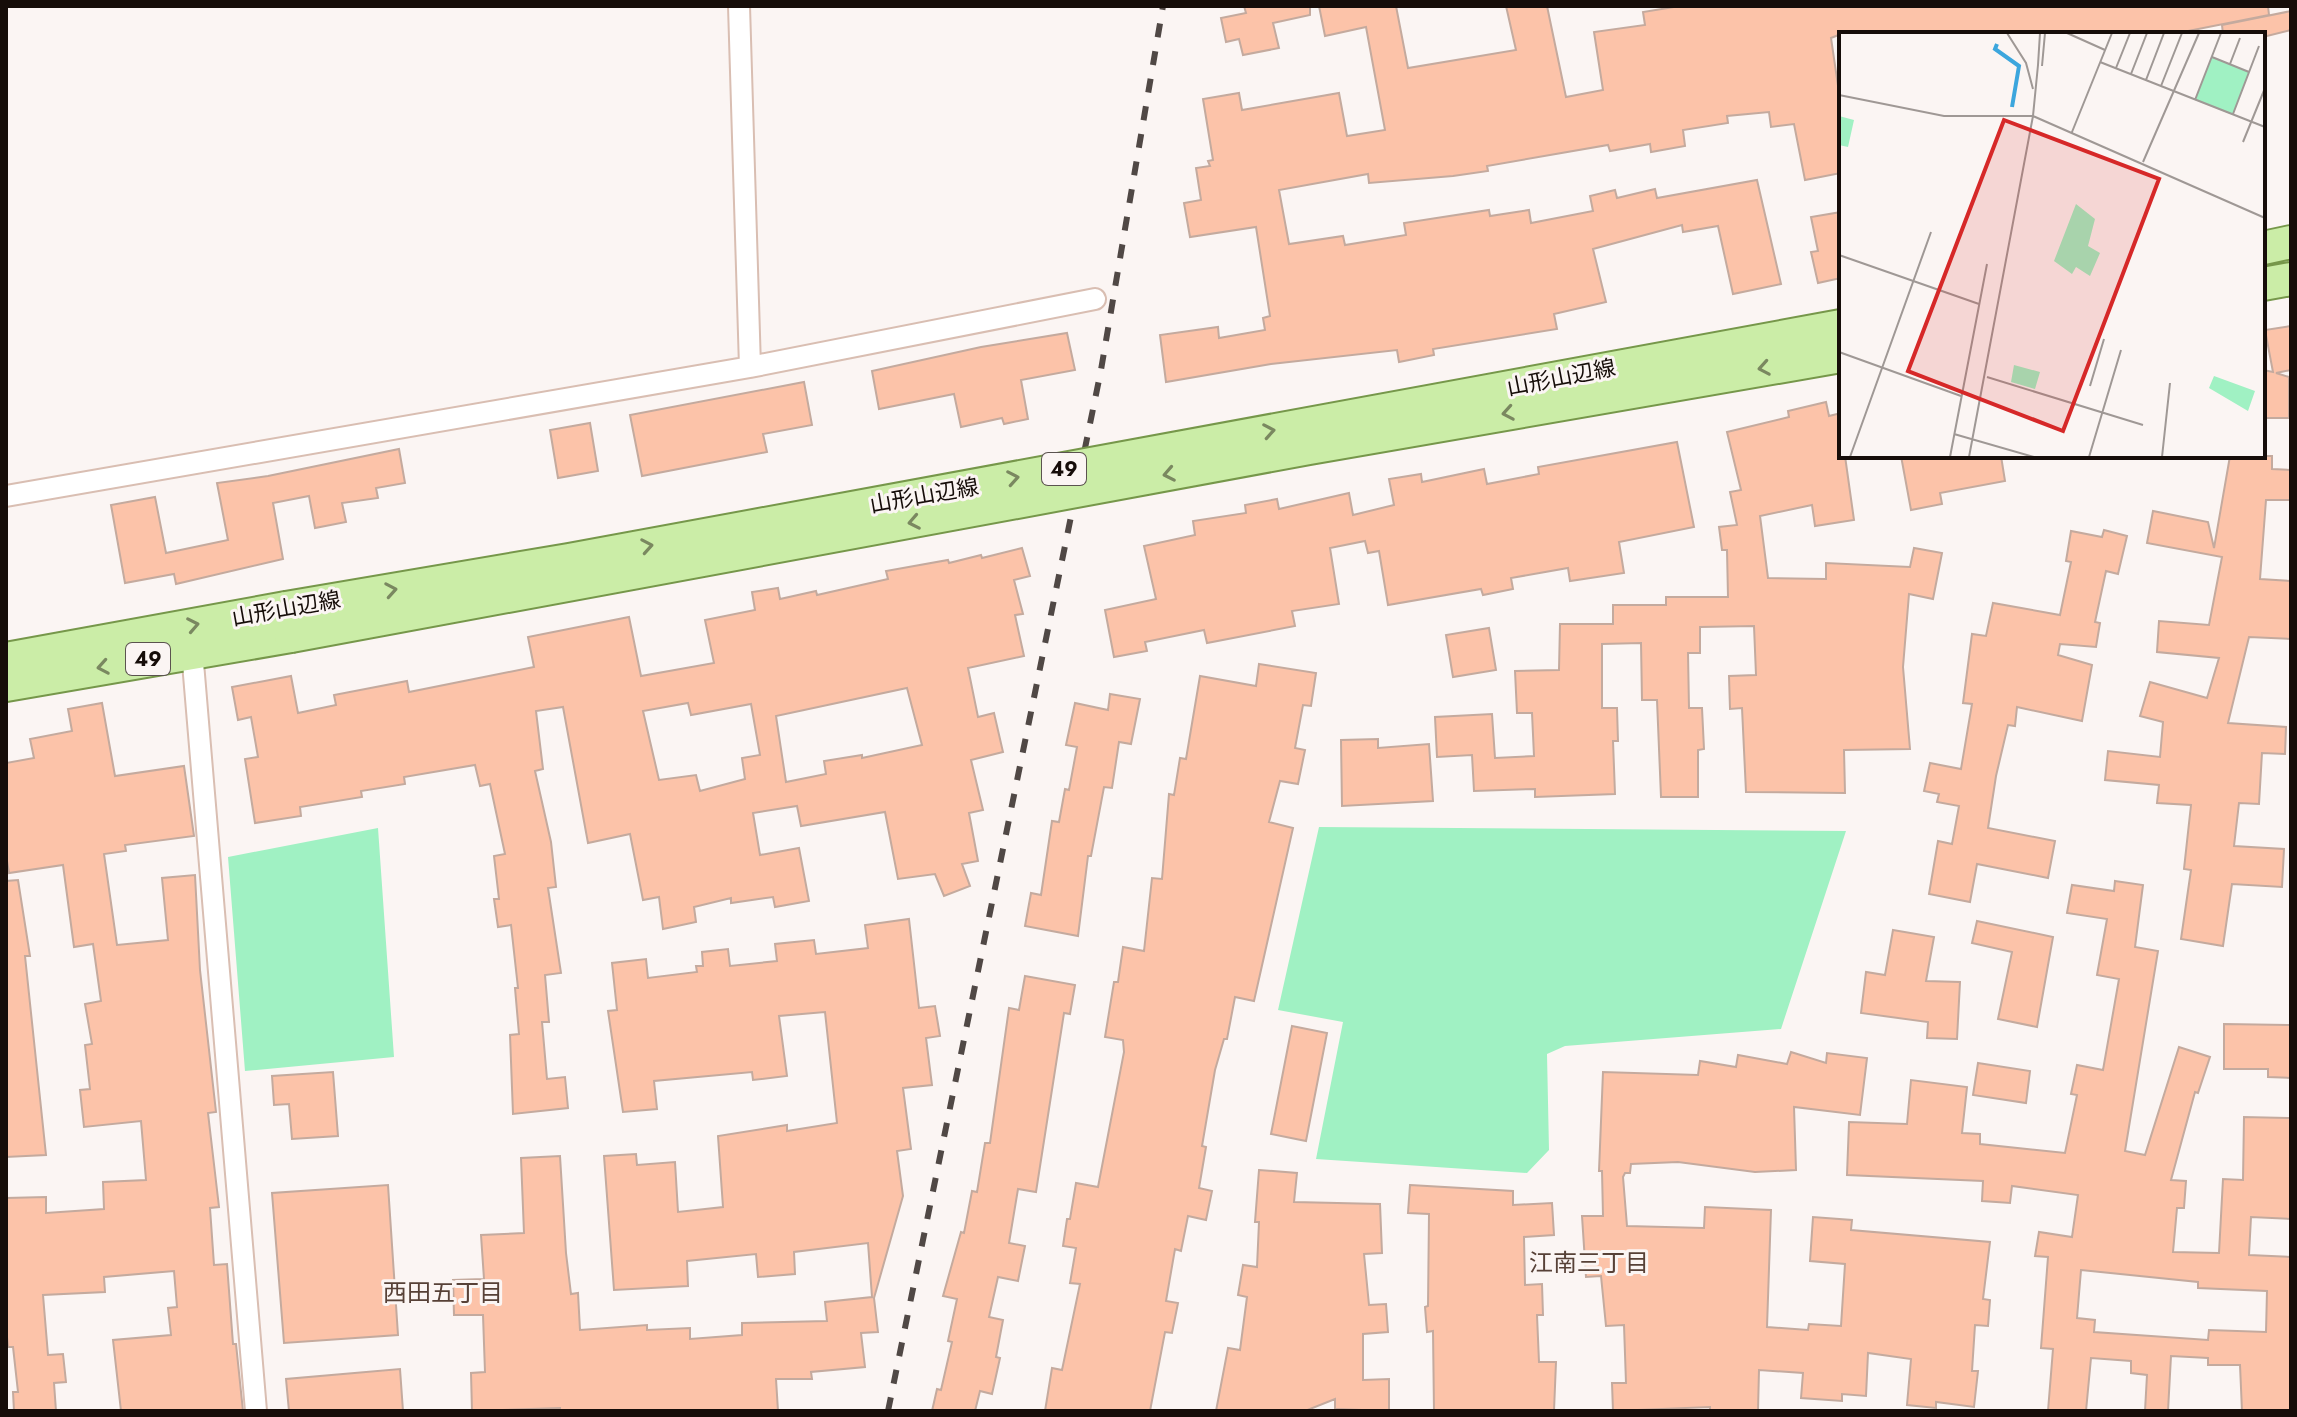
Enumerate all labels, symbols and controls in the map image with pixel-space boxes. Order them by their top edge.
inset map [1839,32,2265,458]
street label: 山形山辺線 [1504,351,1618,403]
one-way arrow [1757,359,1771,376]
one-way arrow [1501,404,1515,421]
one-way arrow [1262,424,1275,441]
road number: 49 [1042,453,1086,485]
one-way arrow [1163,465,1177,482]
street label: 山形山辺線 [867,470,981,520]
one-way arrow [1006,471,1020,488]
one-way arrow [908,513,921,530]
one-way arrow [640,538,654,555]
one-way arrow [384,582,398,599]
street label: 山形山辺線 [229,583,343,633]
one-way arrow [186,618,200,635]
road number: 49 [126,643,170,675]
one-way arrow [97,658,110,675]
district label: 江南三丁目 [1529,1245,1649,1280]
district label: 西田五丁目 [383,1275,503,1310]

